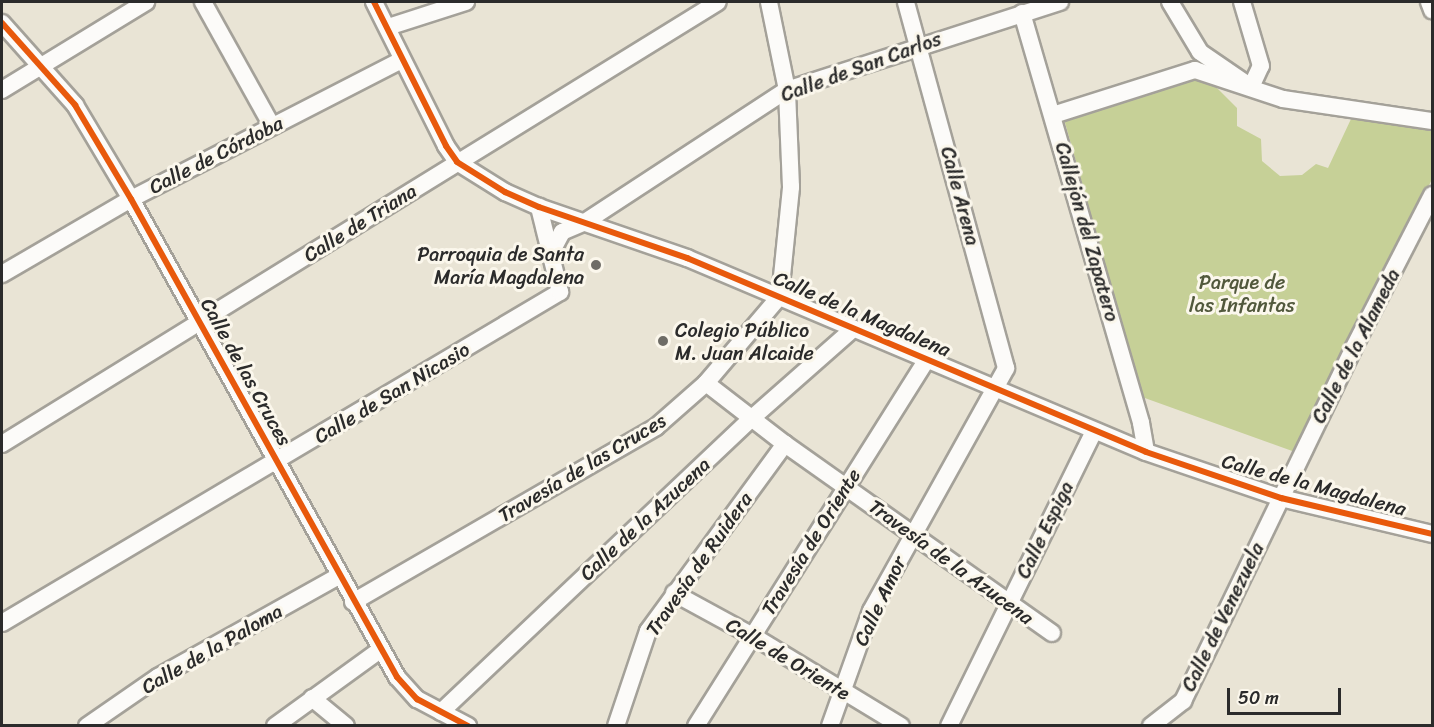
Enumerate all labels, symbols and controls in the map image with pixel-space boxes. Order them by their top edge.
street label: Calle de San Carlos [778,27,944,107]
street label: Calle de Córdoba [145,111,287,199]
street label: Callejón del Zapatero [1050,139,1124,325]
street label: Calle Arena [935,144,985,248]
street label: Calle de Triana [299,179,421,267]
place label: Parroquia de Santa María Magdalena [416,242,584,289]
marker: Parroquia de Santa María Magdalena [589,258,603,272]
street label: Calle de la Alameda [1306,264,1406,428]
street label: Calle de la Magdalena [770,266,954,362]
park label: Parque de las Infantas [1189,270,1295,317]
street label: Calle de las Cruces [195,294,297,450]
place label: Colegio Público M. Juan Alcaide [675,318,813,365]
marker: Colegio Público M. Juan Alcaide [656,334,670,348]
street label: Calle de San Nicasio [309,337,475,449]
street label: Travesía de las Cruces [493,408,671,528]
street label: Calle de la Magdalena [1219,449,1409,521]
street label: Calle de la Azucena [574,452,716,586]
street label: Travesía de Oriente [756,465,866,619]
street label: Calle Espiga [1011,477,1079,583]
street label: Travesía de Ruidera [641,488,757,640]
street label: Travesía de la Azucena [864,494,1038,630]
street label: Calle de Venezuela [1176,538,1270,696]
street label: Calle Amor [849,552,911,650]
street label: Calle de la Paloma [137,599,287,699]
street label: Calle de Oriente [721,612,855,706]
scale bar [1230,676,1344,714]
text: 50 m [1238,682,1279,714]

